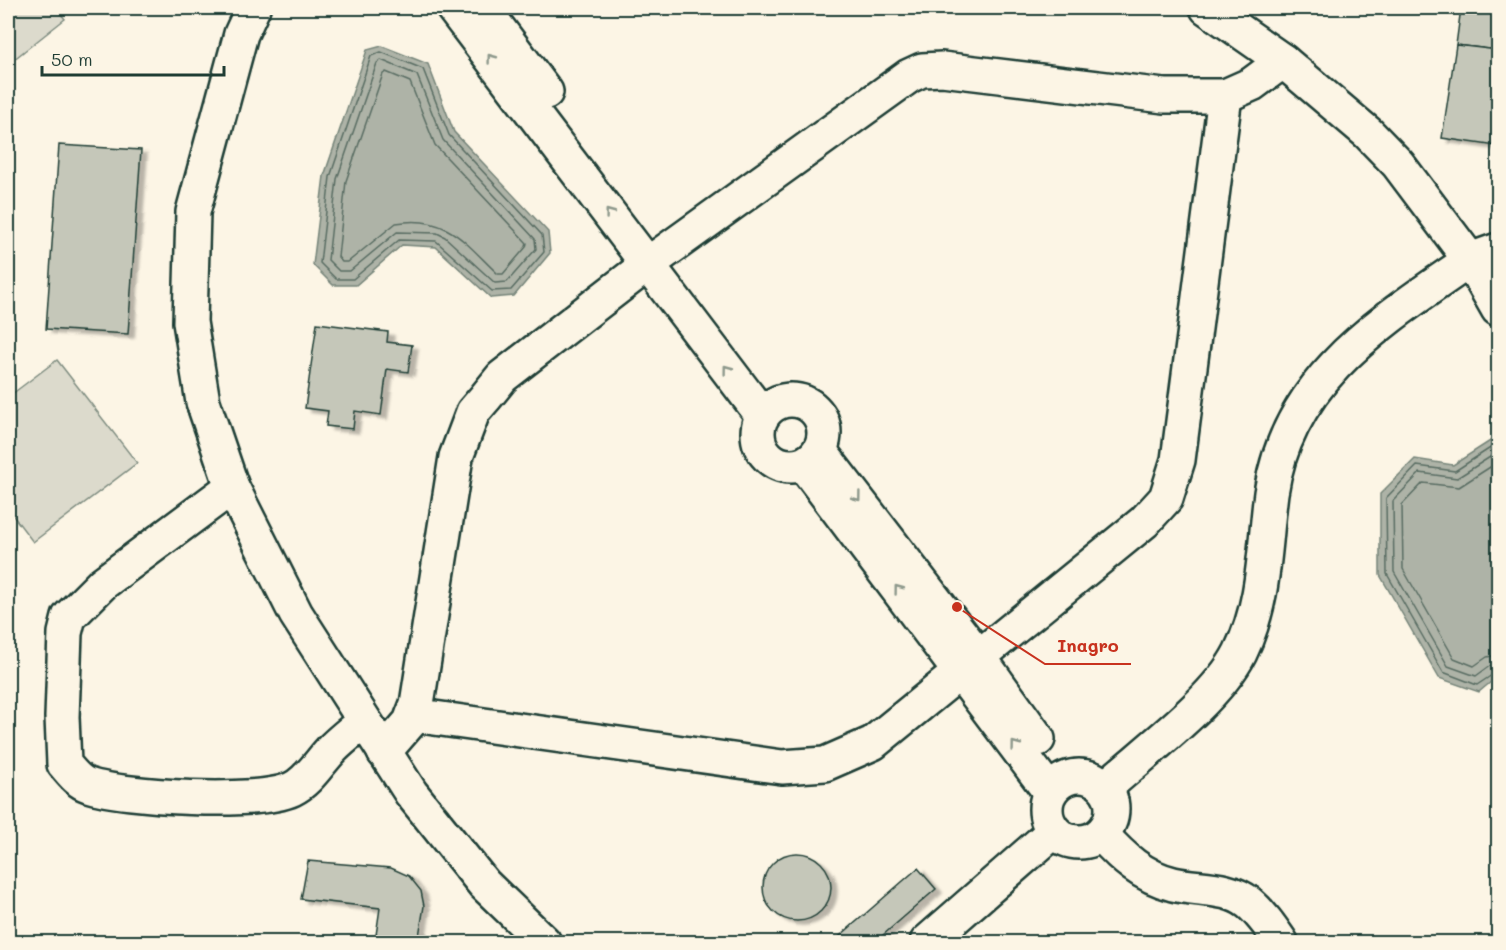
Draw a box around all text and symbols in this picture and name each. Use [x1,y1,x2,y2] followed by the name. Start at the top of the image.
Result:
[42,39,224,77] scale bar
[51,47,93,71] text: 50 m
[488,53,499,64] one-way arrow
[606,209,617,220] one-way arrow
[723,364,734,375] one-way arrow
[849,490,860,501] one-way arrow
[894,585,905,596] one-way arrow
[1045,628,1131,664] callout: Inagro
[1057,633,1119,657] text: Inagro
[1012,741,1023,752] one-way arrow

